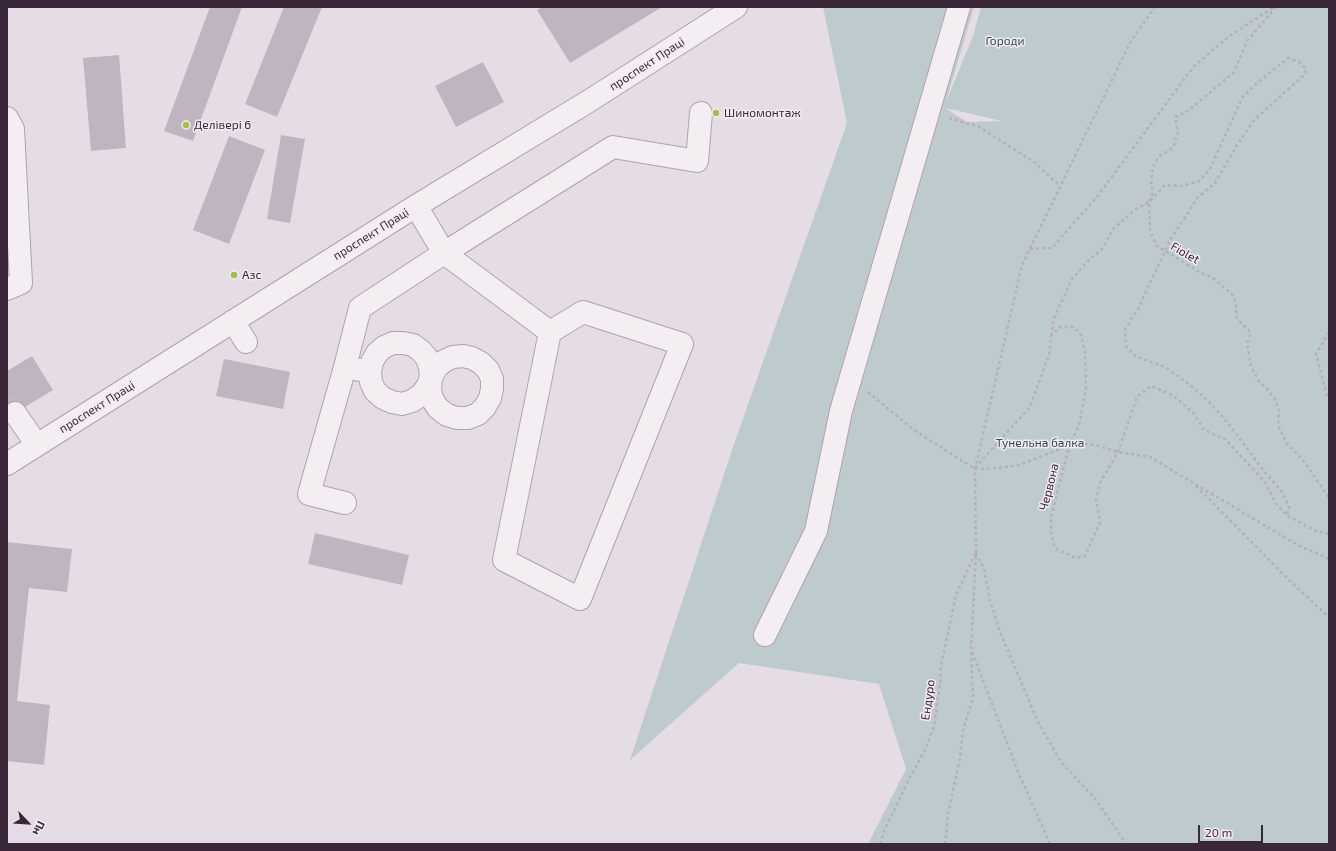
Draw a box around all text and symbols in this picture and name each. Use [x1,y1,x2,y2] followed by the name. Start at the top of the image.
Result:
[607,34,687,94] street label: проспект Праці
[986,34,1024,48] park label: Городи
[724,106,801,120] place label: Шиномонтаж
[711,108,721,118] marker: Шиномонтаж
[194,118,251,132] place label: Делівері 6
[181,120,191,130] marker: Делівері 6
[330,205,412,263] street label: проспект Праці
[1168,239,1202,267] street label: Fiolet
[242,268,261,282] place label: Азс
[229,270,239,280] marker: Азс
[56,378,138,436] street label: проспект Праці
[996,436,1084,450] park label: Тунельна балка
[1036,462,1062,512] street label: Червона
[918,679,938,721] street label: Ендуро
[8,803,48,843] north arrow
[1200,817,1265,843] scale bar
[30,819,48,838] text: Пн
[1205,825,1232,839] text: 20 m

